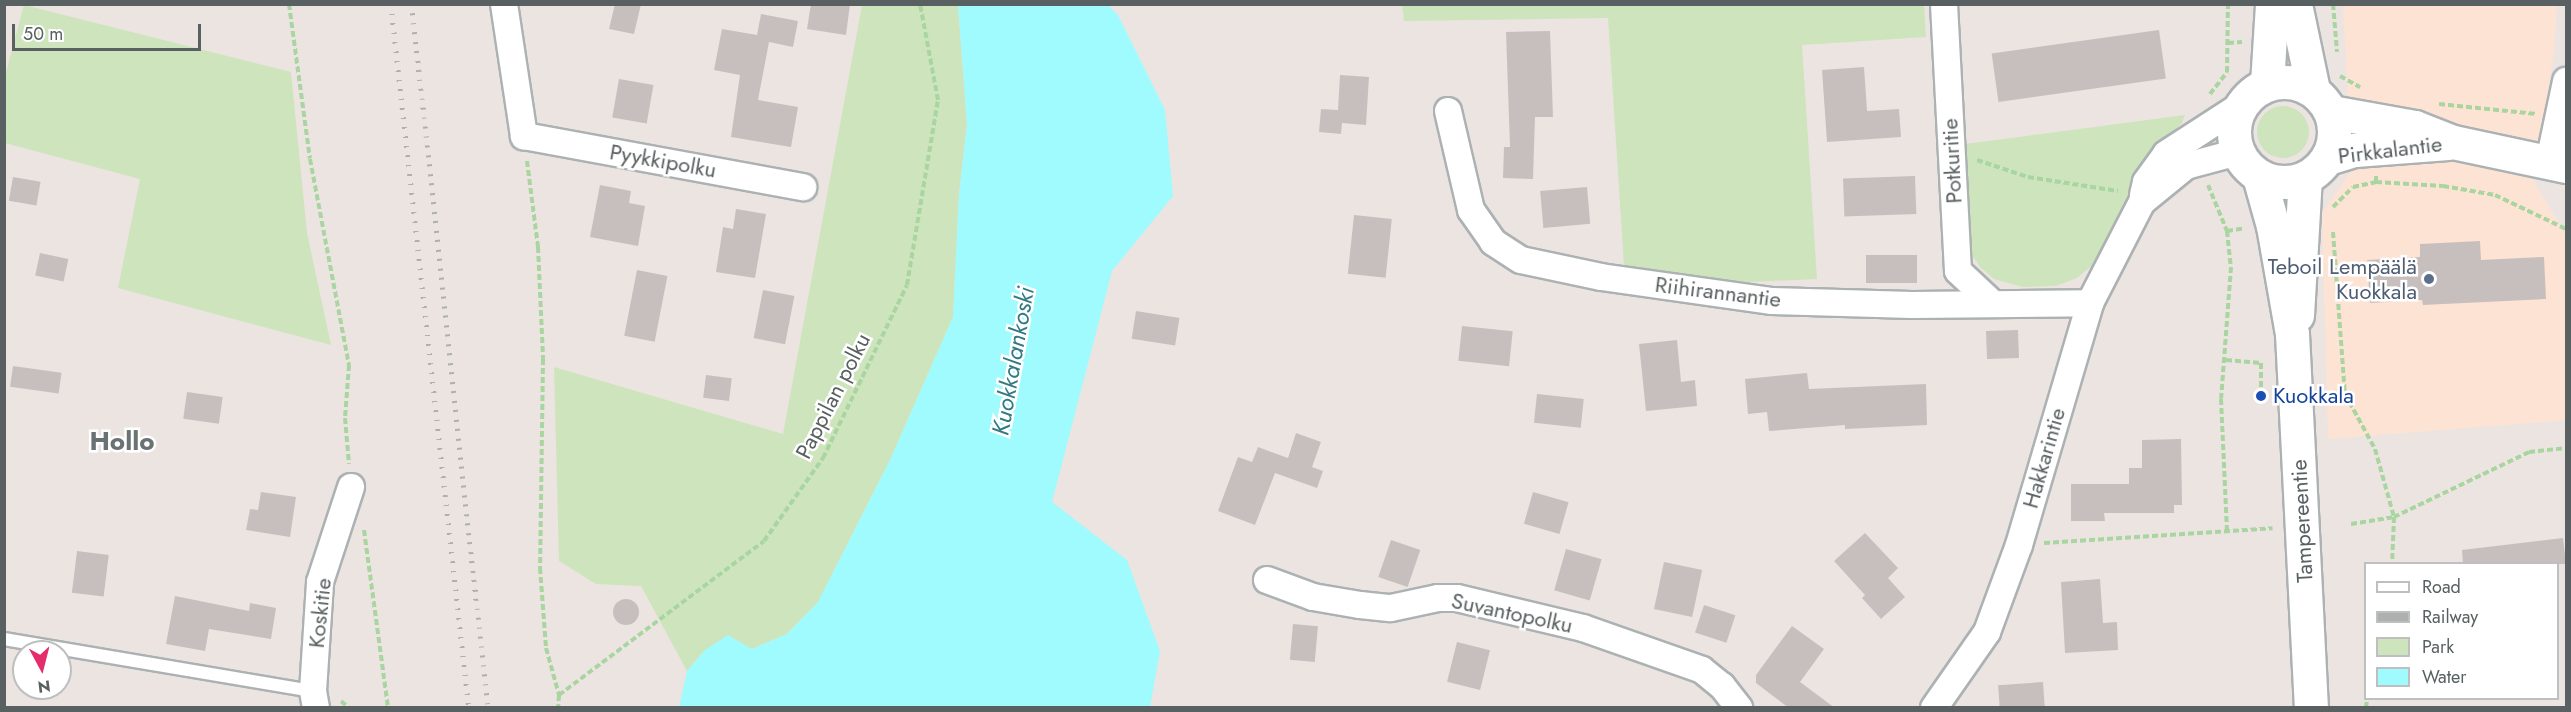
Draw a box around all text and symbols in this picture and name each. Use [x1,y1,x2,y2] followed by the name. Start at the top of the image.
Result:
[15,12,204,50] scale bar
[23,21,63,47] text: 50 m
[1937,118,1967,204] street label: Potkuritie
[2336,131,2444,169] street label: Pirkkalantie
[608,139,718,183] street label: Pyykkipolku
[2268,253,2417,304] place label: Teboil Lempäälä Kuokkala
[1654,271,1782,313] street label: Riihirannantie
[2422,272,2436,286] marker: Teboil Lempäälä Kuokkala
[986,285,1040,437] water label: Kuokkalankoski
[790,329,876,463] street label: Pappilan polku
[2273,383,2354,409] place label: Kuokkala
[2254,389,2268,403] marker: Kuokkala
[2017,405,2071,511] street label: Hakkarintie
[89,426,155,458] district label: Hollo
[2286,459,2318,583] street label: Tampereentie
[2364,562,2559,700] legend
[2422,574,2461,600] text: Road
[303,577,337,649] street label: Koskitie
[1449,587,1575,639] street label: Suvantopolku
[2422,604,2478,630] text: Railway
[2422,634,2454,660] text: Park
[12,640,72,700] north arrow
[2422,664,2466,690] text: Water
[36,674,52,699] text: N

